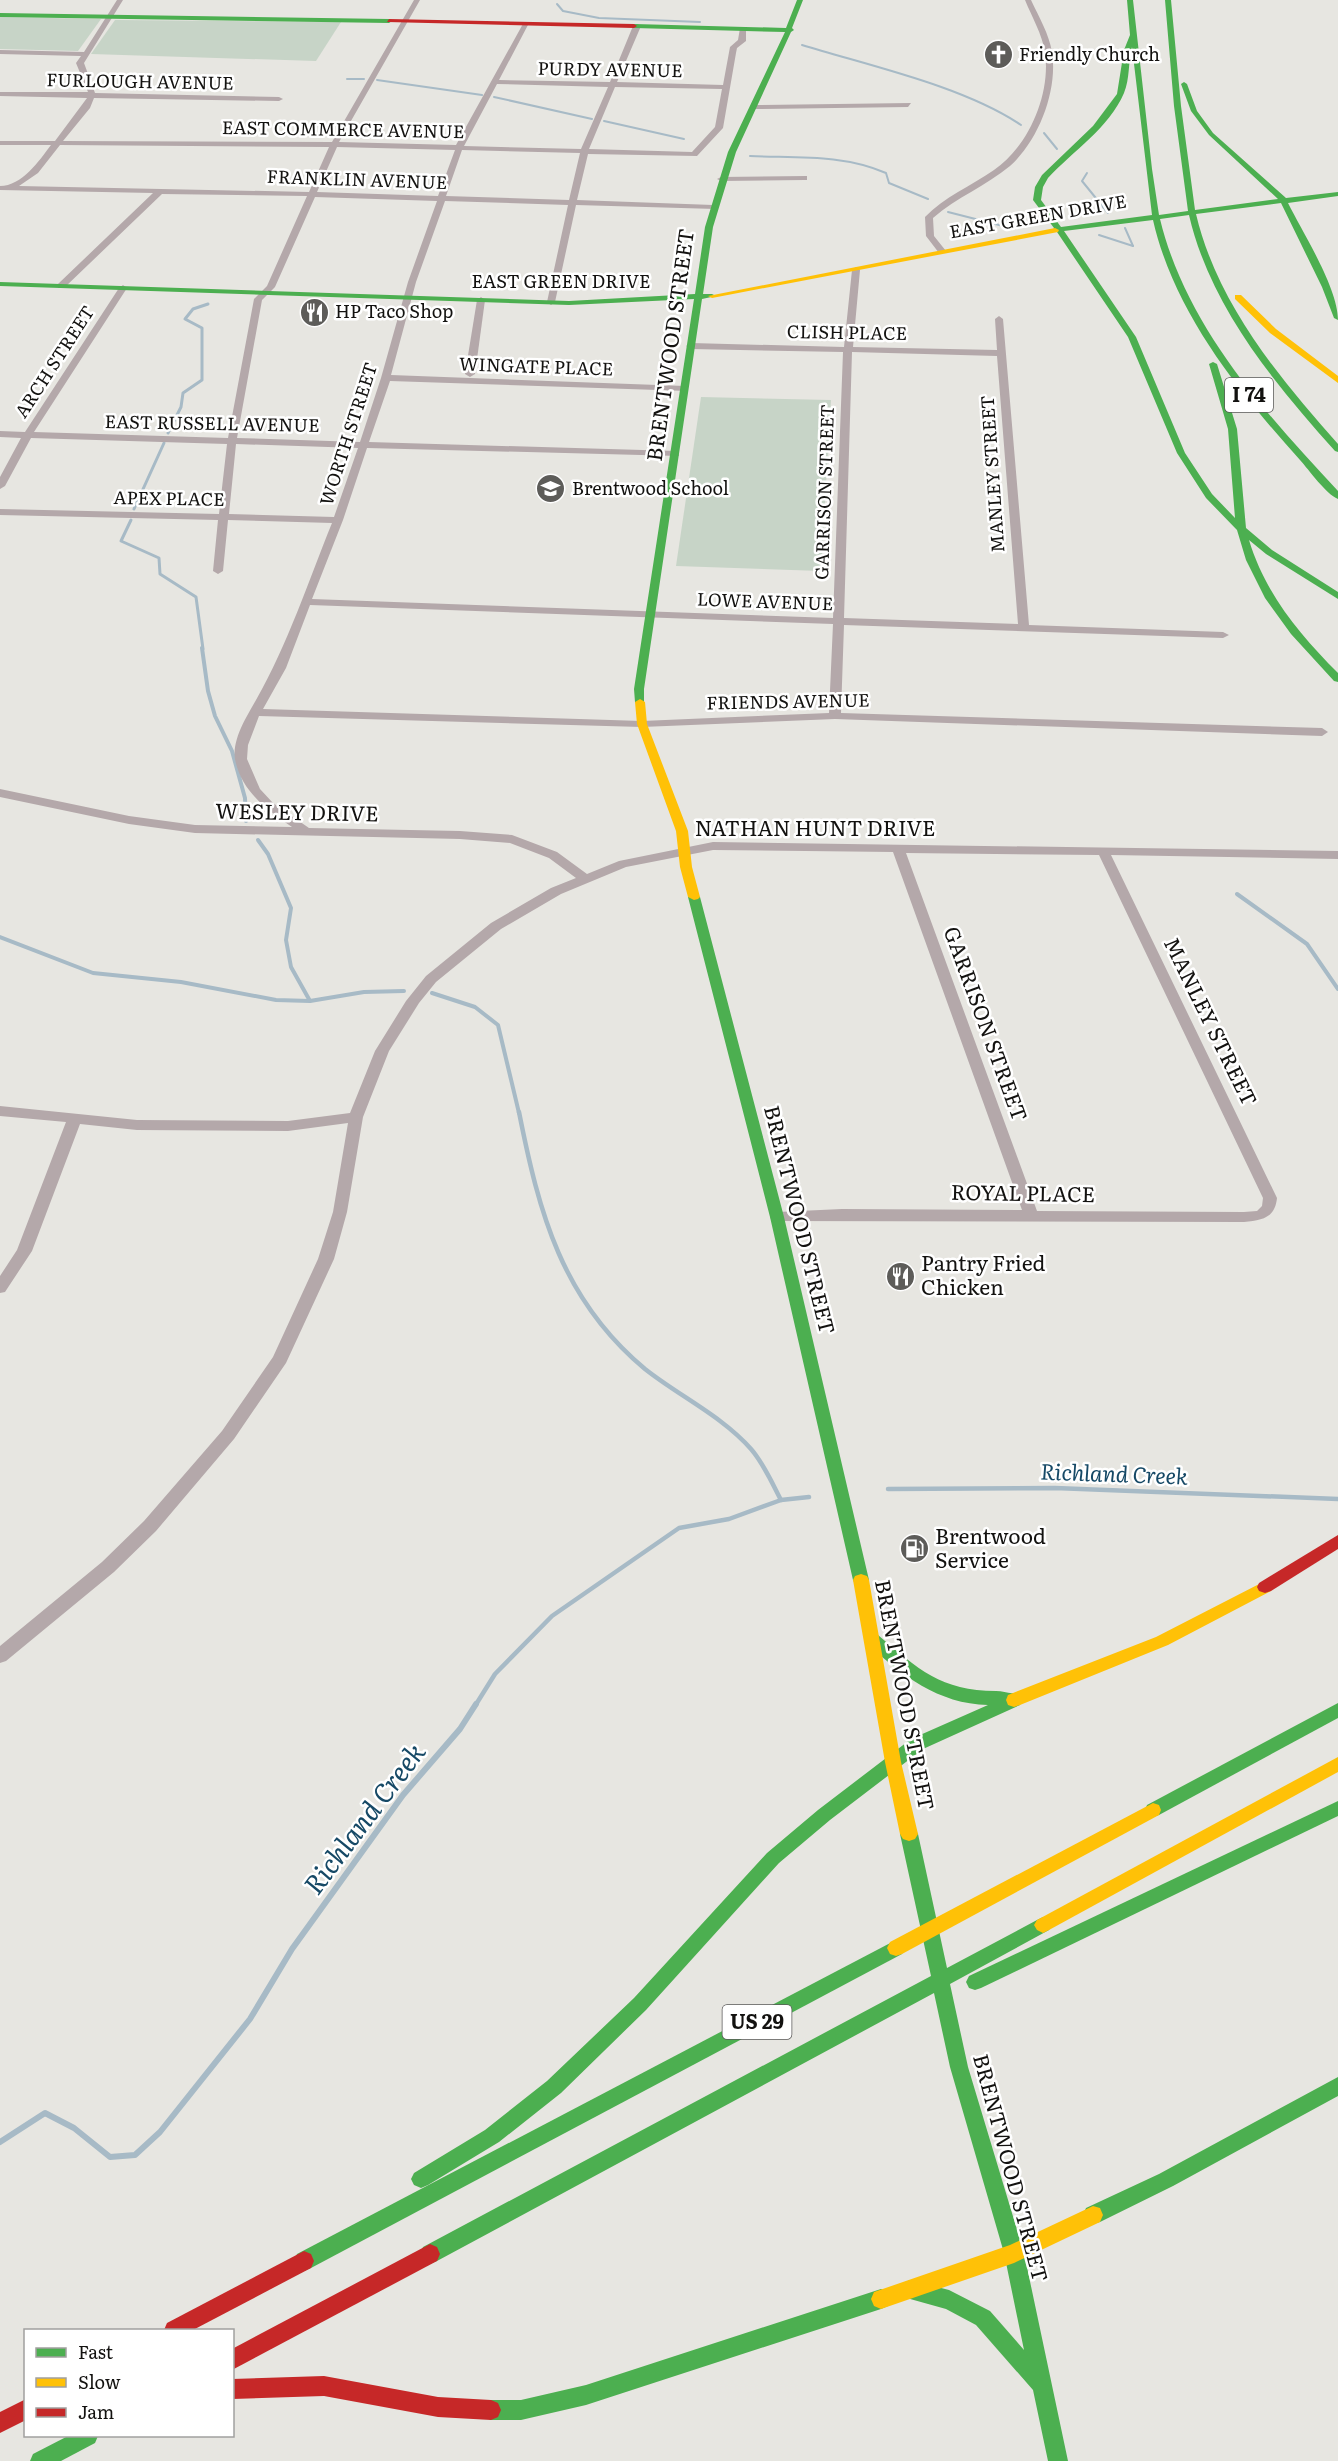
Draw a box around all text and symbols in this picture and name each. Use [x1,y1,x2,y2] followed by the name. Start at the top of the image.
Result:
[982,39,1014,71] church icon: Friendly Church
[1019,40,1160,67] place label: Friendly Church
[537,54,683,83] street label: PURDY AVENUE
[46,65,234,96] street label: FURLOUGH AVENUE
[222,113,464,144] street label: EAST COMMERCE AVENUE
[266,162,448,195] street label: FRANKLIN AVENUE
[947,187,1128,244] street label: EAST GREEN DRIVE
[637,226,700,463] street label: BRENTWOOD STREET
[471,267,651,294] street label: EAST GREEN DRIVE
[298,296,330,328] restaurant icon: HP Taco Shop
[335,297,453,324] place label: HP Taco Shop
[7,300,100,423] street label: ARCH STREET
[787,317,907,346] street label: CLISH PLACE
[458,349,614,382] street label: WINGATE PLACE
[312,359,383,509] street label: WORTH STREET
[1225,378,1273,412] road number: I 74
[973,394,1010,554] street label: MANLEY STREET
[807,404,840,580] street label: GARRISON STREET
[104,407,320,438] street label: EAST RUSSELL AVENUE
[535,473,567,505] school or university icon: Brentwood School
[572,474,729,501] place label: Brentwood School
[113,483,225,512] street label: APEX PLACE
[696,585,834,616] street label: LOWE AVENUE
[706,686,870,715] street label: FRIENDS AVENUE
[215,794,379,827] street label: WESLEY DRIVE
[695,811,935,842] street label: NATHAN HUNT DRIVE
[938,922,1037,1125] street label: GARRISON STREET
[1158,931,1267,1110] street label: MANLEY STREET
[758,1102,845,1337] street label: BRENTWOOD STREET
[951,1175,1095,1208] street label: ROYAL PLACE
[921,1246,1046,1301] place label: Pantry Fried Chicken
[884,1260,916,1292] restaurant icon: Pantry Fried Chicken
[1040,1453,1188,1492] water label: Richland Creek
[935,1519,1046,1574] place label: Brentwood Service
[898,1533,930,1565] fuel station icon: Brentwood Service
[869,1576,944,1813] street label: BRENTWOOD STREET
[292,1733,433,1902] water label: Richland Creek
[722,2005,792,2039] road number: US 29
[967,2050,1058,2285] street label: BRENTWOOD STREET
[24,2329,234,2437] legend
[78,2338,114,2365] text: Fast
[78,2368,121,2395] text: Slow
[78,2398,114,2425] text: Jam

